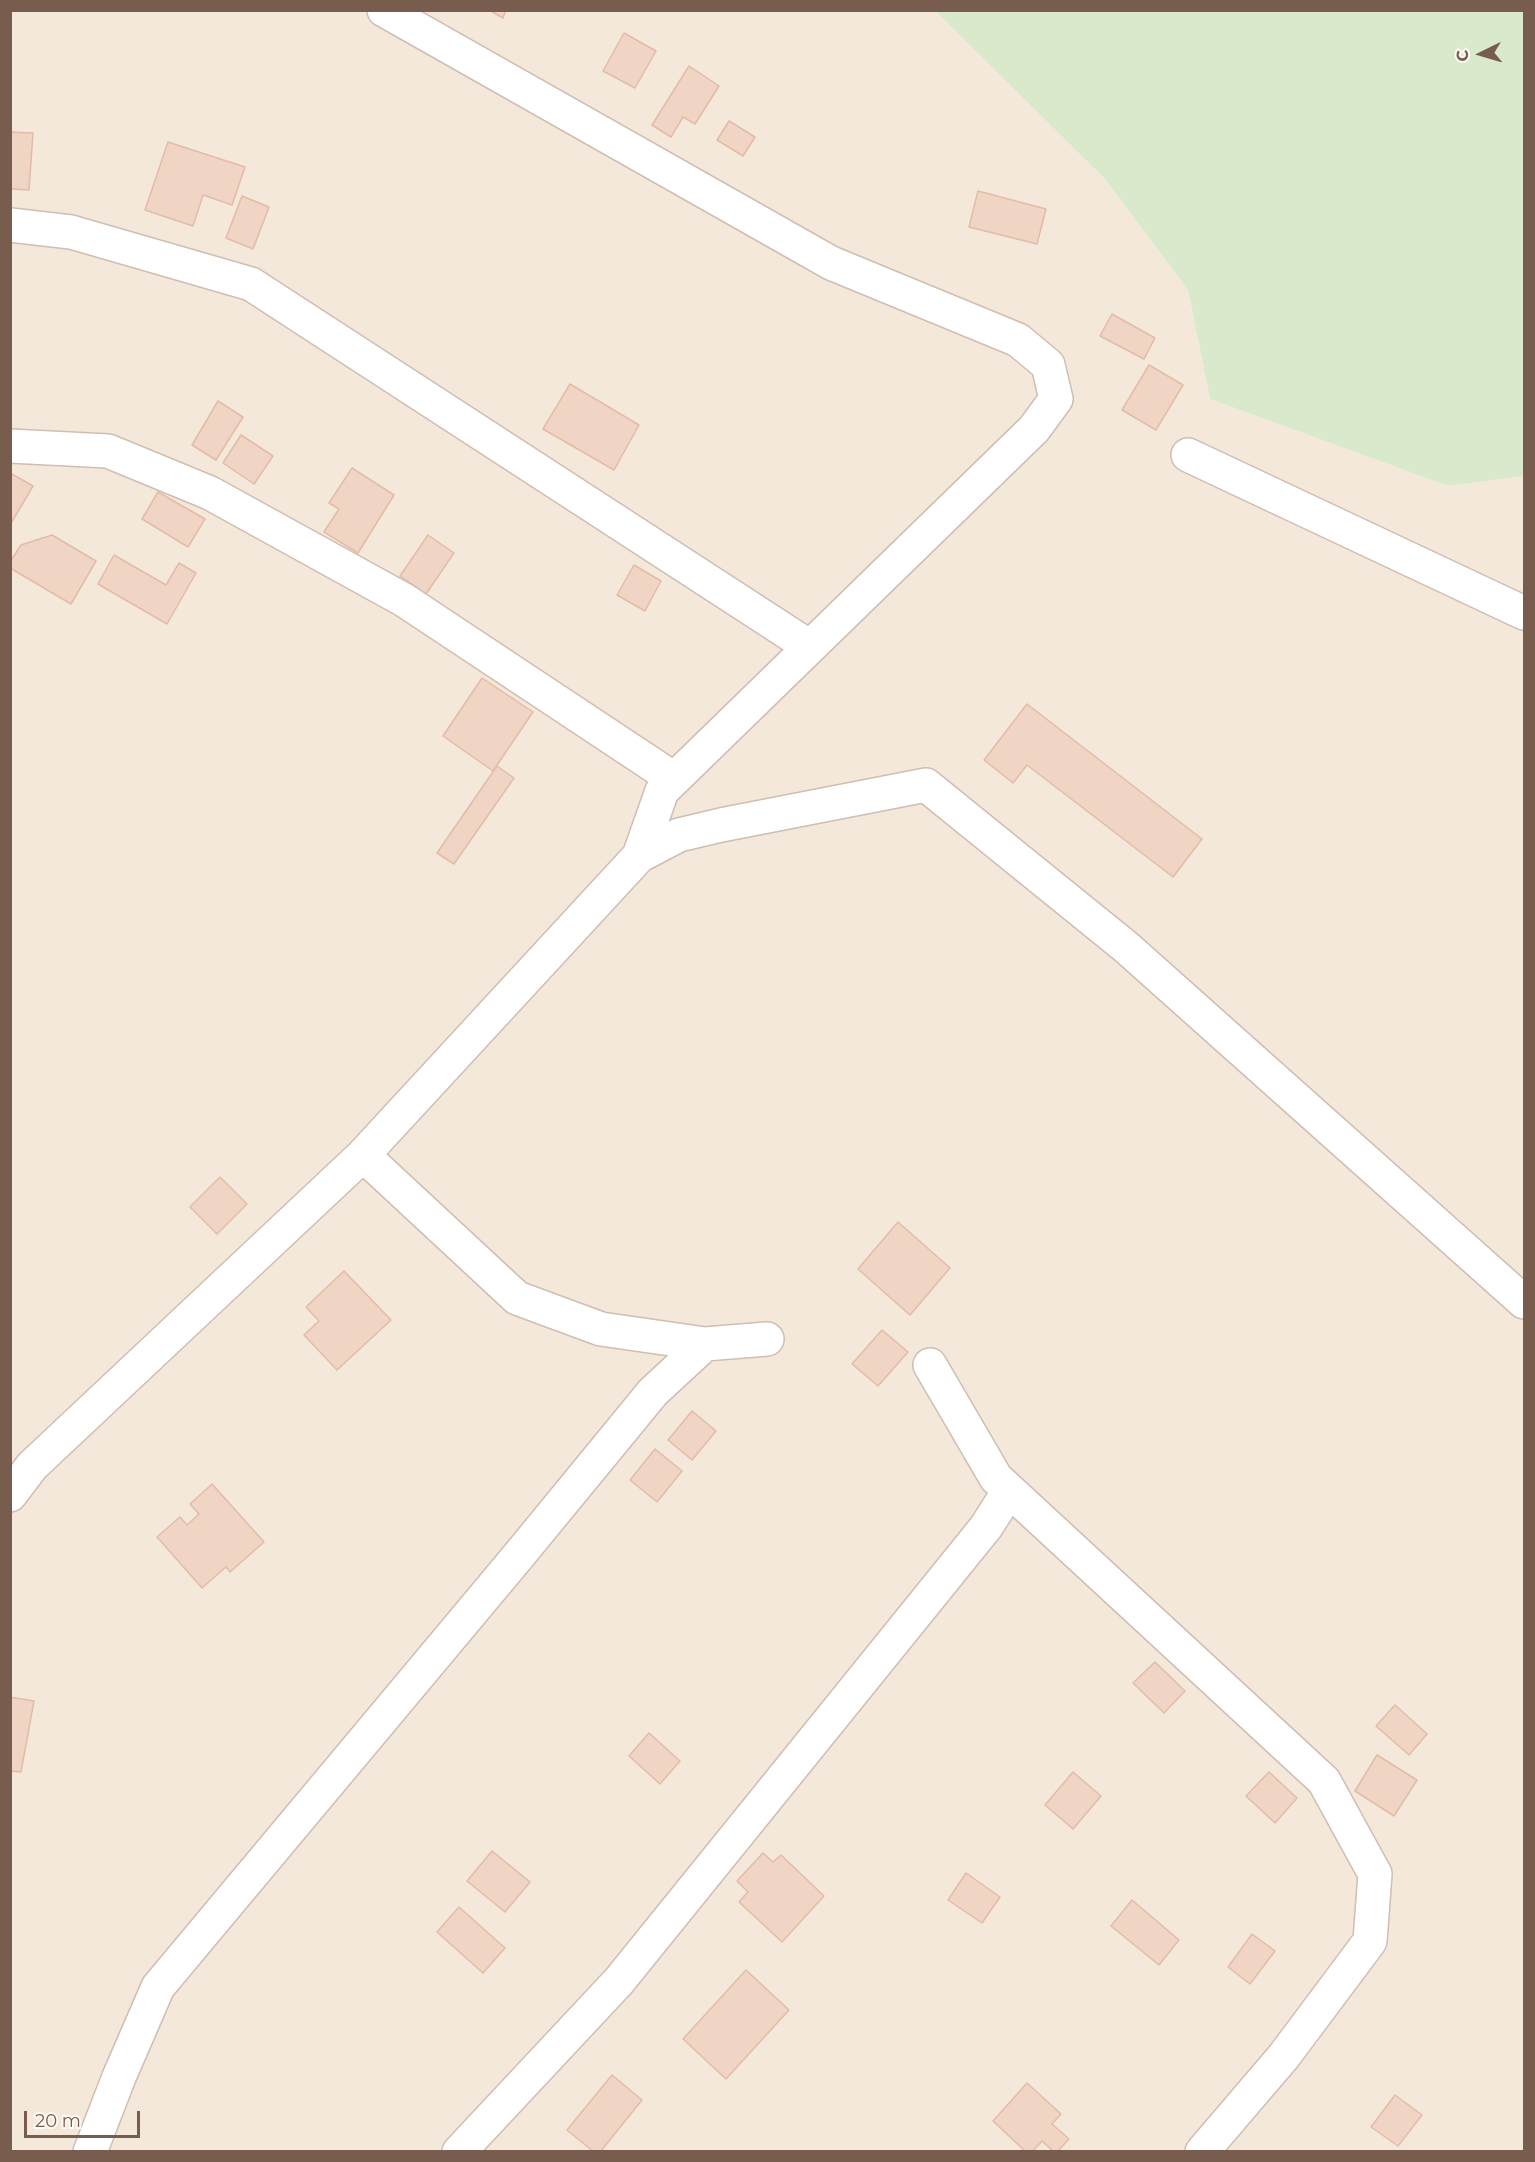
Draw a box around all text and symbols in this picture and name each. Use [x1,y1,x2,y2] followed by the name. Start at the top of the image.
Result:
[1451,24,1511,84] north arrow
[1453,49,1473,62] text: С
[27,2099,142,2137] scale bar
[35,2110,81,2132] text: 20 m

